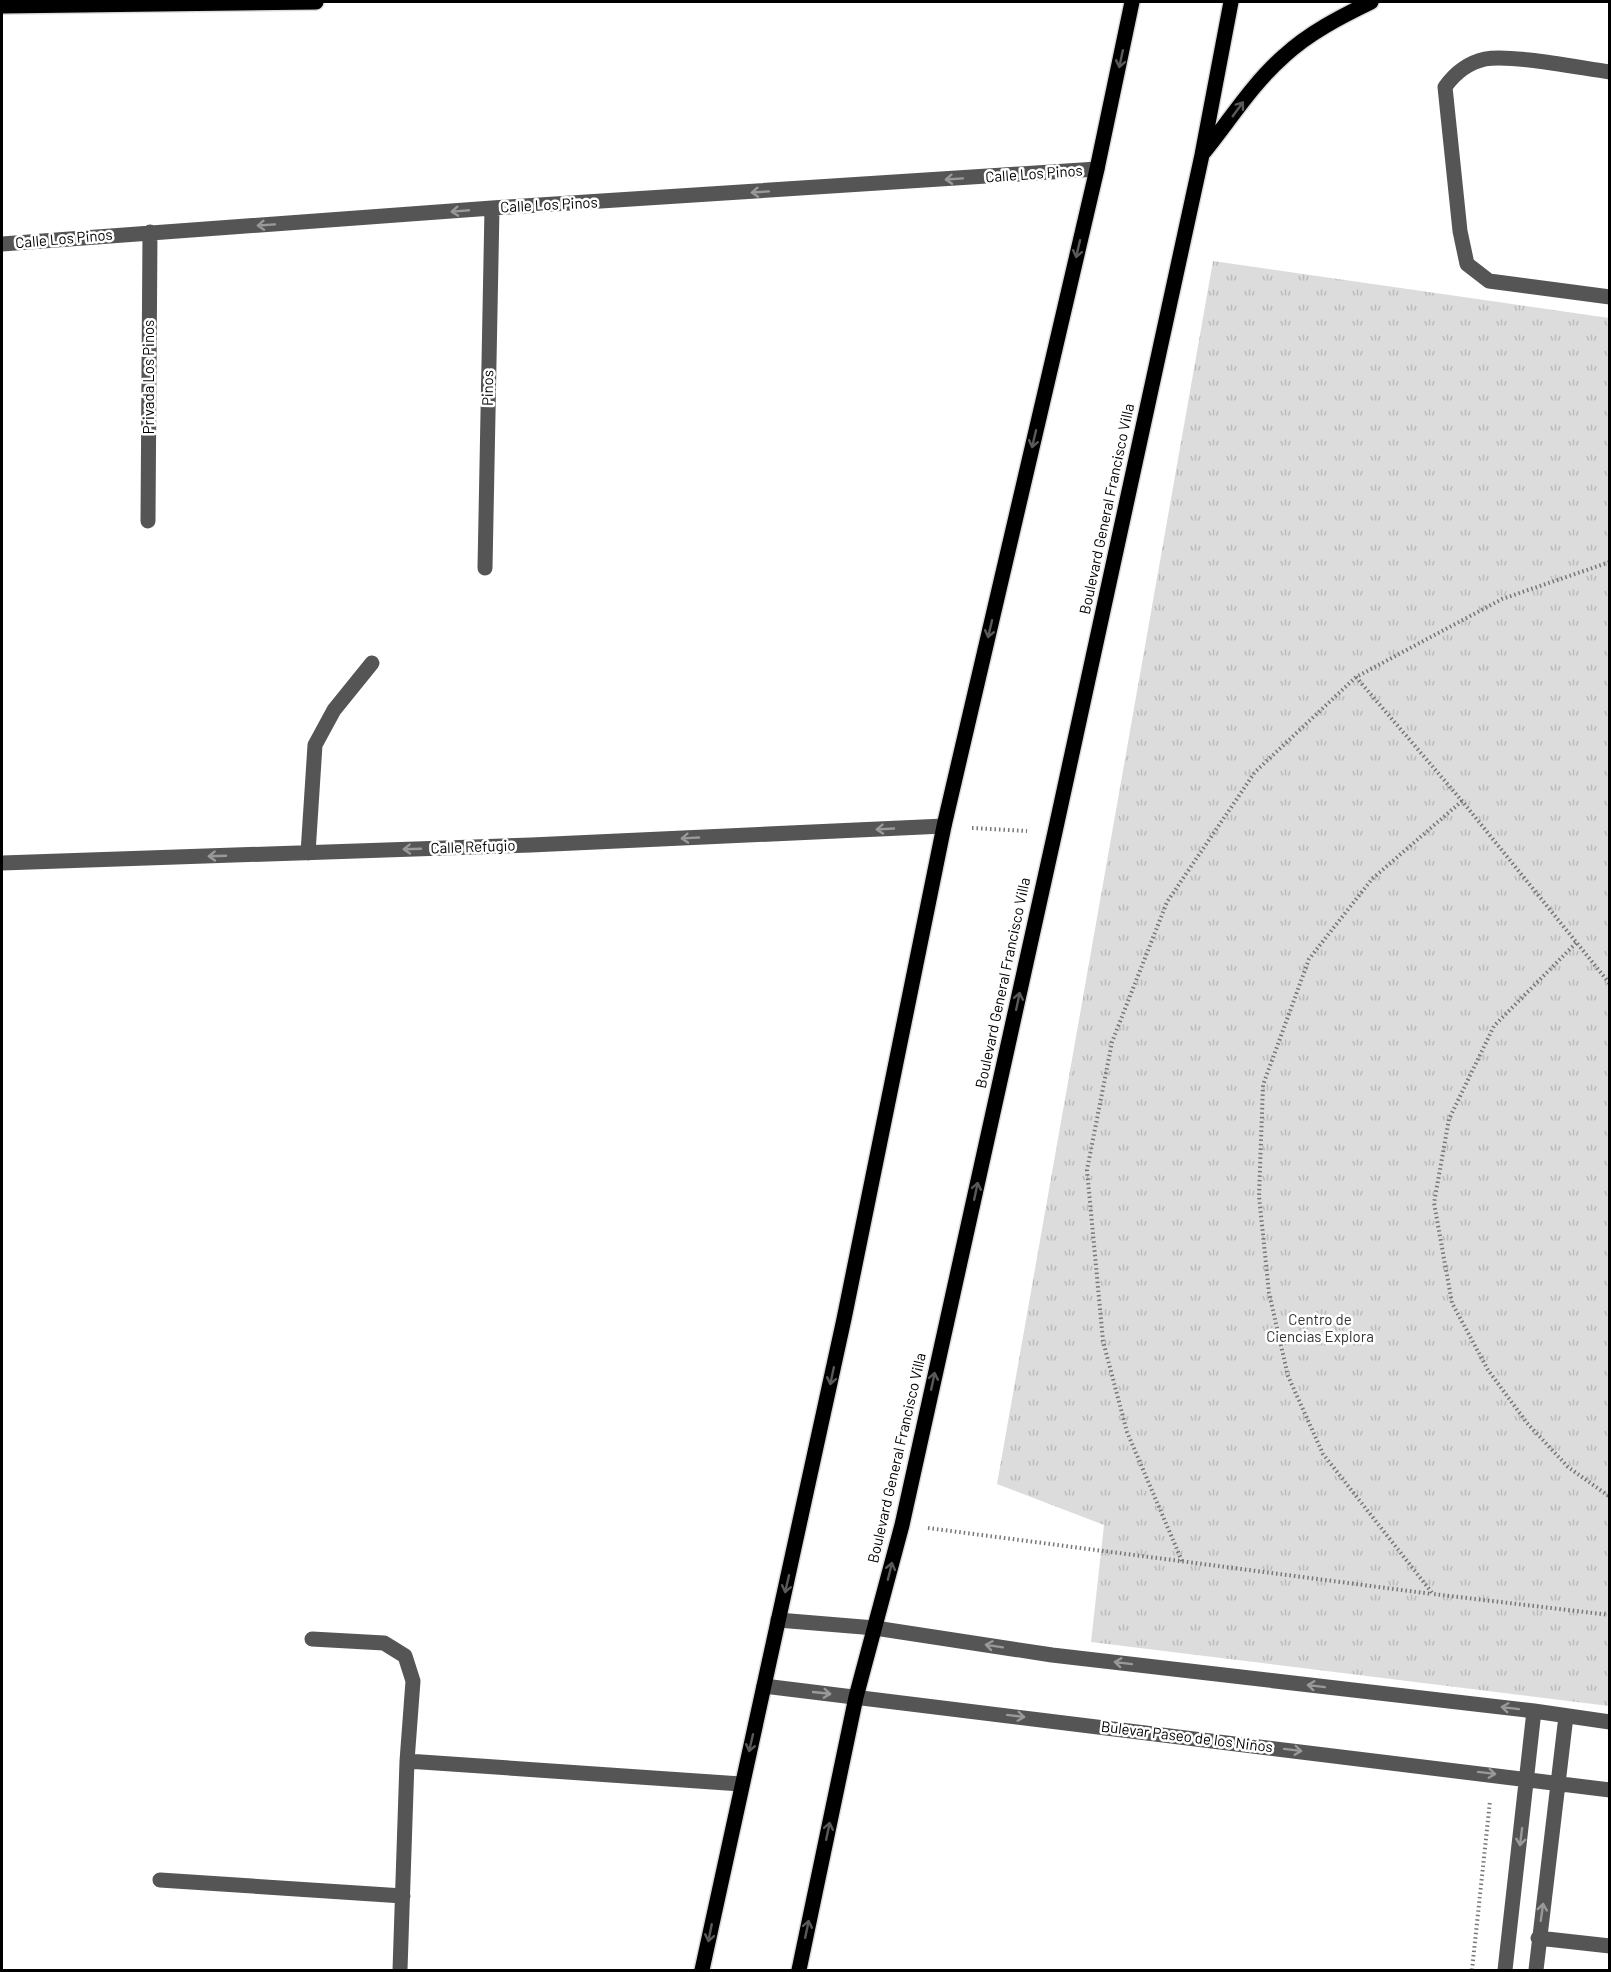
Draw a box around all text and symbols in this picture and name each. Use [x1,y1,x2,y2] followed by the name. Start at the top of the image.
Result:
[1114,49,1126,68] one-way arrow
[1232,102,1245,118] one-way arrow
[985,161,1083,185] street label: Calle Los Pinos
[945,174,965,185] one-way arrow
[750,187,770,198] one-way arrow
[500,192,598,216] street label: Calle Los Pinos
[451,206,471,217] one-way arrow
[256,219,276,230] one-way arrow
[15,225,113,251] street label: Calle Los Pinos
[1072,239,1083,258] one-way arrow
[139,320,157,434] street label: Privada Los Pinos
[478,370,496,406] street label: Pinos
[1075,402,1137,616] street label: Boulevard General Francisco Villa
[1027,429,1039,448] one-way arrow
[983,619,995,638] one-way arrow
[876,823,896,835] one-way arrow
[681,832,701,843] one-way arrow
[430,836,516,856] street label: Calle Refugio
[402,844,422,855] one-way arrow
[207,850,227,861] one-way arrow
[971,876,1033,1090] street label: Boulevard General Francisco Villa
[1013,991,1024,1011] one-way arrow
[970,1182,982,1201] one-way arrow
[1266,1310,1374,1345] park label: Centro de Ciencias Explora
[863,1351,929,1565] street label: Boulevard General Francisco Villa
[826,1366,837,1385] one-way arrow
[928,1372,940,1391] one-way arrow
[884,1562,896,1581] one-way arrow
[780,1574,792,1593] one-way arrow
[985,1641,1005,1652] one-way arrow
[1113,1658,1133,1669] one-way arrow
[1307,1680,1327,1691] one-way arrow
[812,1688,832,1699] one-way arrow
[1501,1702,1520,1713] one-way arrow
[1006,1711,1025,1722] one-way arrow
[1100,1717,1274,1755] street label: Bulevar Paseo de los Niños
[745,1732,756,1752] one-way arrow
[1283,1744,1302,1755] one-way arrow
[1476,1768,1496,1779] one-way arrow
[823,1822,834,1841] one-way arrow
[1515,1826,1526,1846] one-way arrow
[1536,1903,1547,1923] one-way arrow
[802,1920,813,1940] one-way arrow
[704,1923,715,1942] one-way arrow

